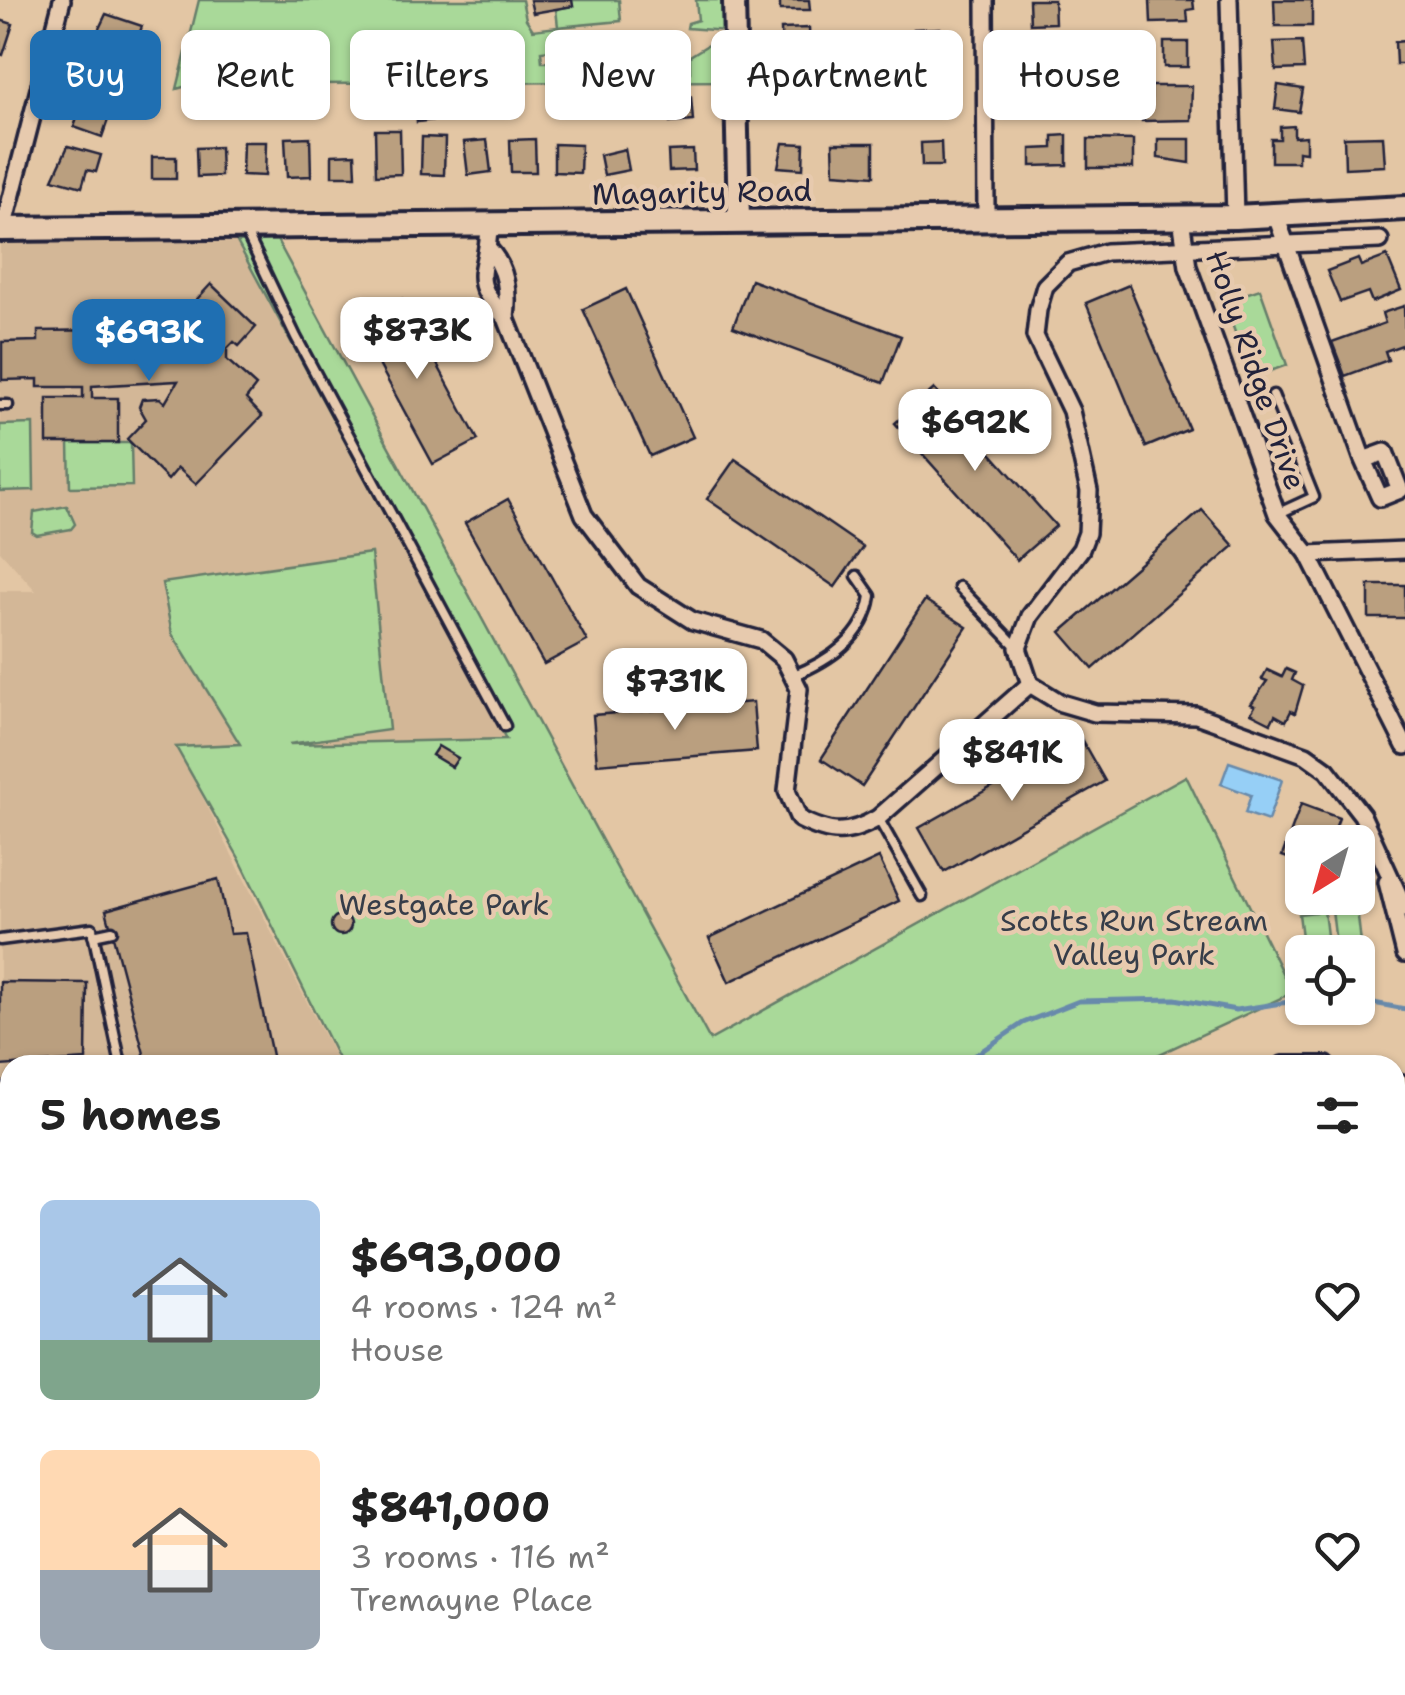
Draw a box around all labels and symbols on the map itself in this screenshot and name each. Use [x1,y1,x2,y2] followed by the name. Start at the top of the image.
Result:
[591,170,813,214] street label: Magarity Road
[1196,245,1316,495] street label: Holly Ridge Drive
[347,297,487,382] pin: $873K
[79,299,219,384] pin: $693K
[905,389,1045,474] pin: $692K
[605,648,745,733] pin: $731K
[942,719,1082,804] pin: $841K
[1285,825,1375,915] north arrow
[338,884,550,925] park label: Westgate Park
[1000,900,1268,975] park label: Scotts Run Stream Valley Park

